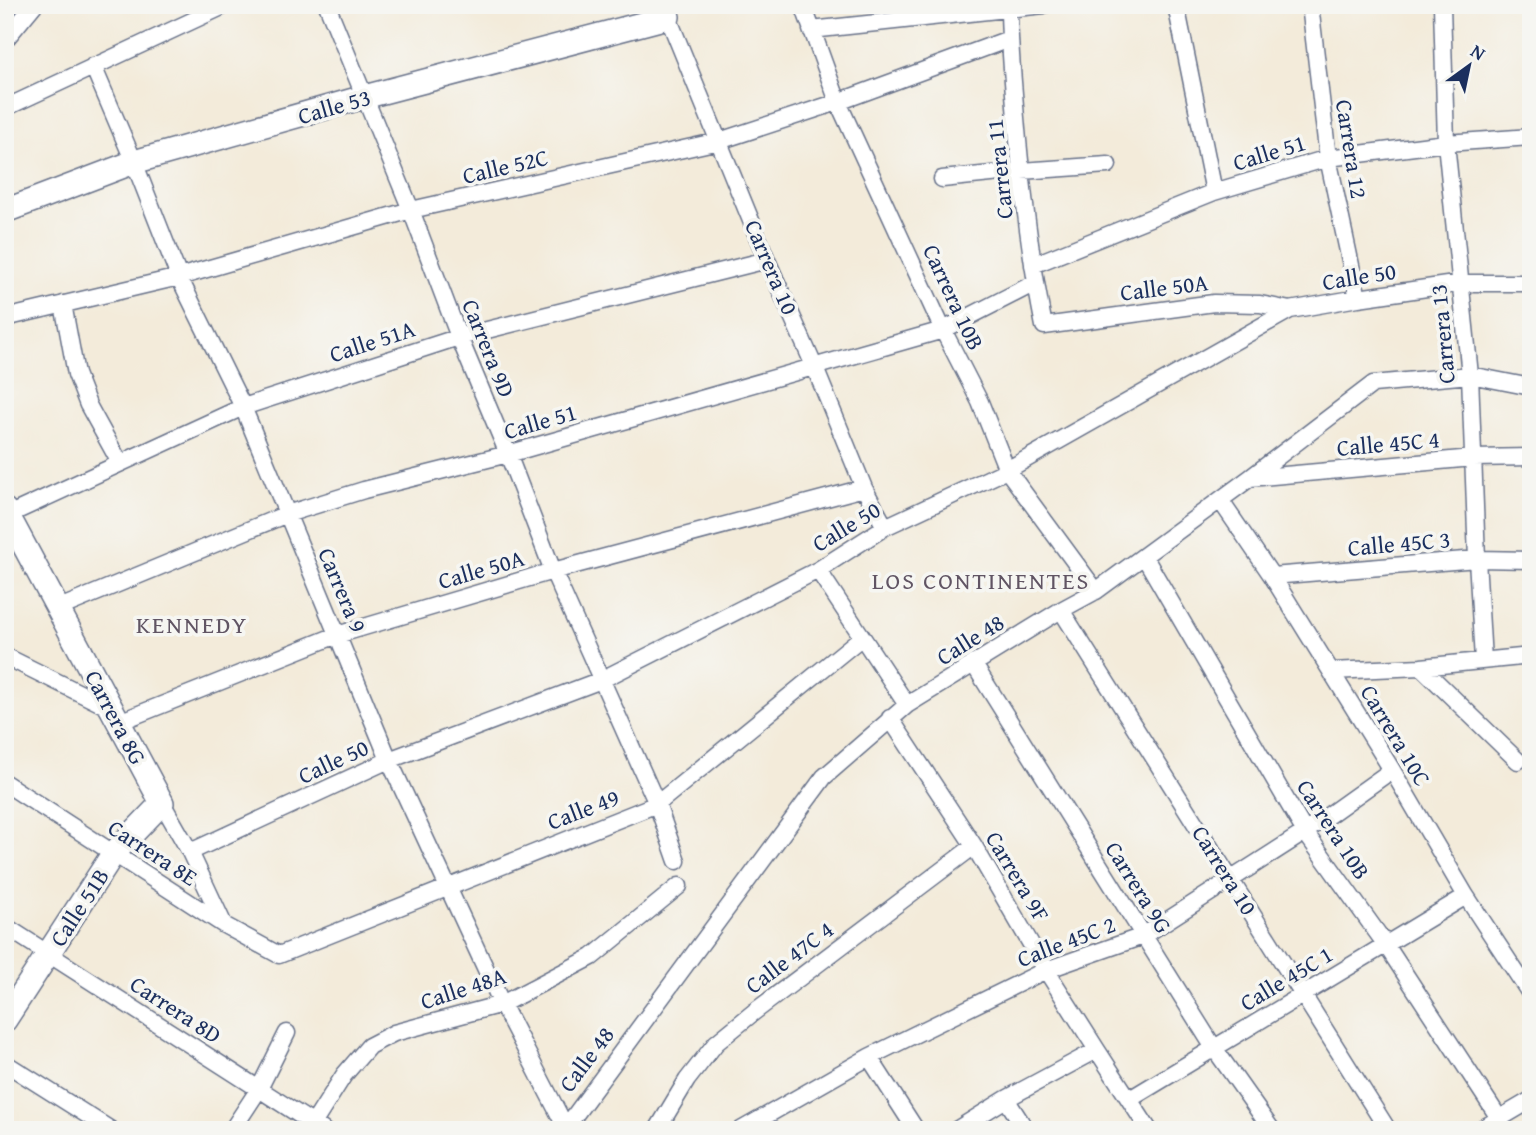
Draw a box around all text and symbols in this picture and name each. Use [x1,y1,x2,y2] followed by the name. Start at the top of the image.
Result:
[1434,32,1504,102] north arrow
[1465,37,1491,67] text: N
[294,80,374,132] street label: Calle 53
[1328,97,1376,201] street label: Carrera 12
[977,117,1021,221] street label: Carrera 11
[1229,125,1309,179] street label: Calle 51
[459,140,551,192] street label: Calle 52C
[737,214,807,320] street label: Carrera 10
[915,239,993,355] street label: Carrera 10B
[1320,254,1398,298] street label: Calle 50
[1118,265,1210,309] street label: Calle 50A
[1421,283,1463,385] street label: Carrera 13
[454,294,524,402] street label: Carrera 9D
[325,312,419,370] street label: Calle 51A
[500,395,580,447] street label: Calle 51
[1335,422,1441,464] street label: Calle 45C 4
[806,493,886,559] street label: Calle 50
[1346,522,1452,564] street label: Calle 45C 3
[434,541,528,597] street label: Calle 50A
[310,543,376,637] street label: Carrera 9
[872,563,1090,598] district label: LOS CONTINENTES
[930,605,1010,673] street label: Calle 48
[136,607,248,642] district label: KENNEDY
[77,664,155,770] street label: Carrera 8G
[1353,678,1439,792] street label: Carrera 10C
[292,730,374,792] street label: Calle 50
[1289,773,1379,885] street label: Carrera 10B
[542,780,624,838] street label: Calle 49
[102,811,204,893] street label: Carrera 8E
[1184,819,1266,921] street label: Carrera 10
[978,825,1058,927] street label: Carrera 9F
[1098,835,1180,940] street label: Carrera 9G
[41,861,117,953] street label: Calle 51B
[1012,907,1120,975] street label: Calle 45C 2
[738,913,840,1001] street label: Calle 47C 4
[1233,937,1339,1019] street label: Calle 45C 1
[416,959,510,1017] street label: Calle 48A
[124,967,228,1051] street label: Carrera 8D
[550,1019,622,1099] street label: Calle 48

